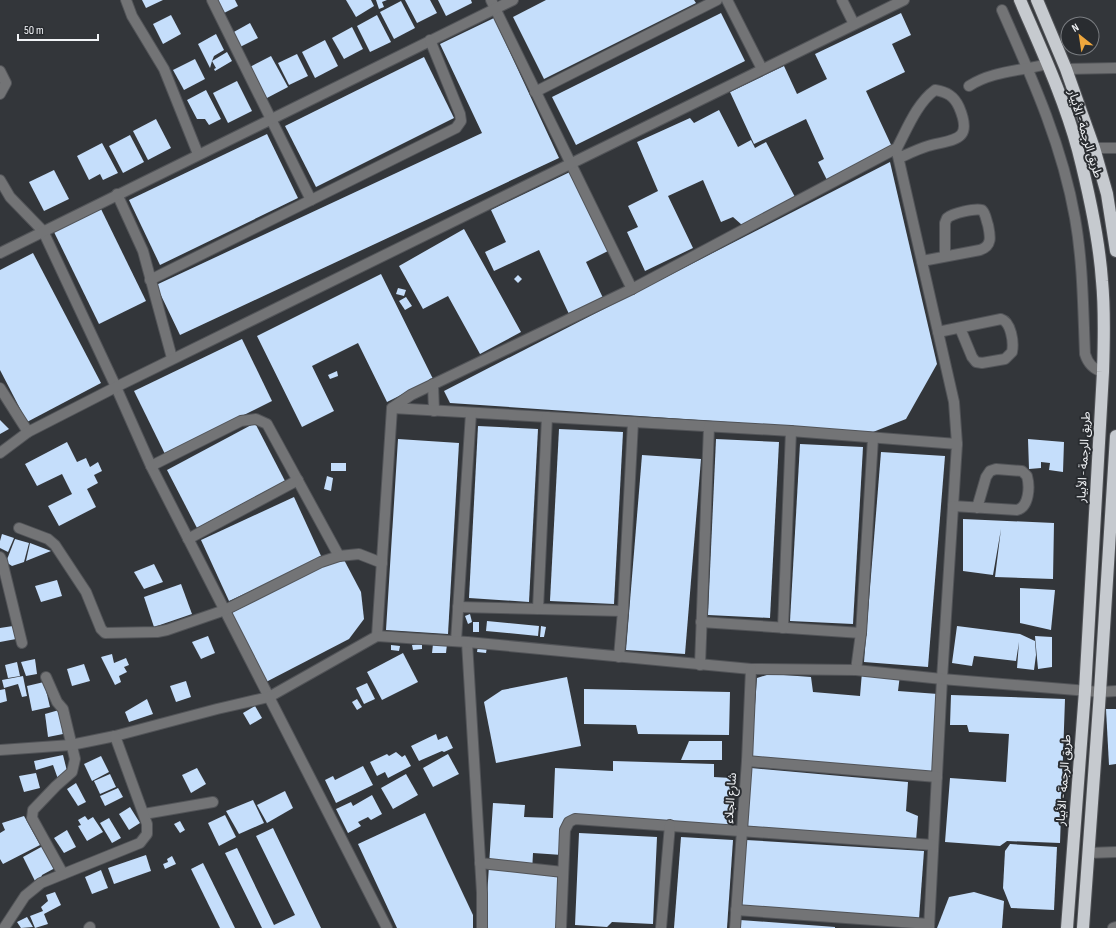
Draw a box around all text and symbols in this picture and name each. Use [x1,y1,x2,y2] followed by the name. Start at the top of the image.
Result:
[18,16,98,42] scale bar
[1060,16,1100,56] north arrow
[1069,21,1081,35] text: N
[24,23,44,38] text: 50 m
[1064,87,1106,180] street label: طريق الرجمة - الأبيار
[1074,411,1094,504] street label: طريق الرجمة - الأبيار
[1053,734,1075,827] street label: طريق الرجمة - الأبيار
[722,772,741,824] street label: شارع الجلاء

